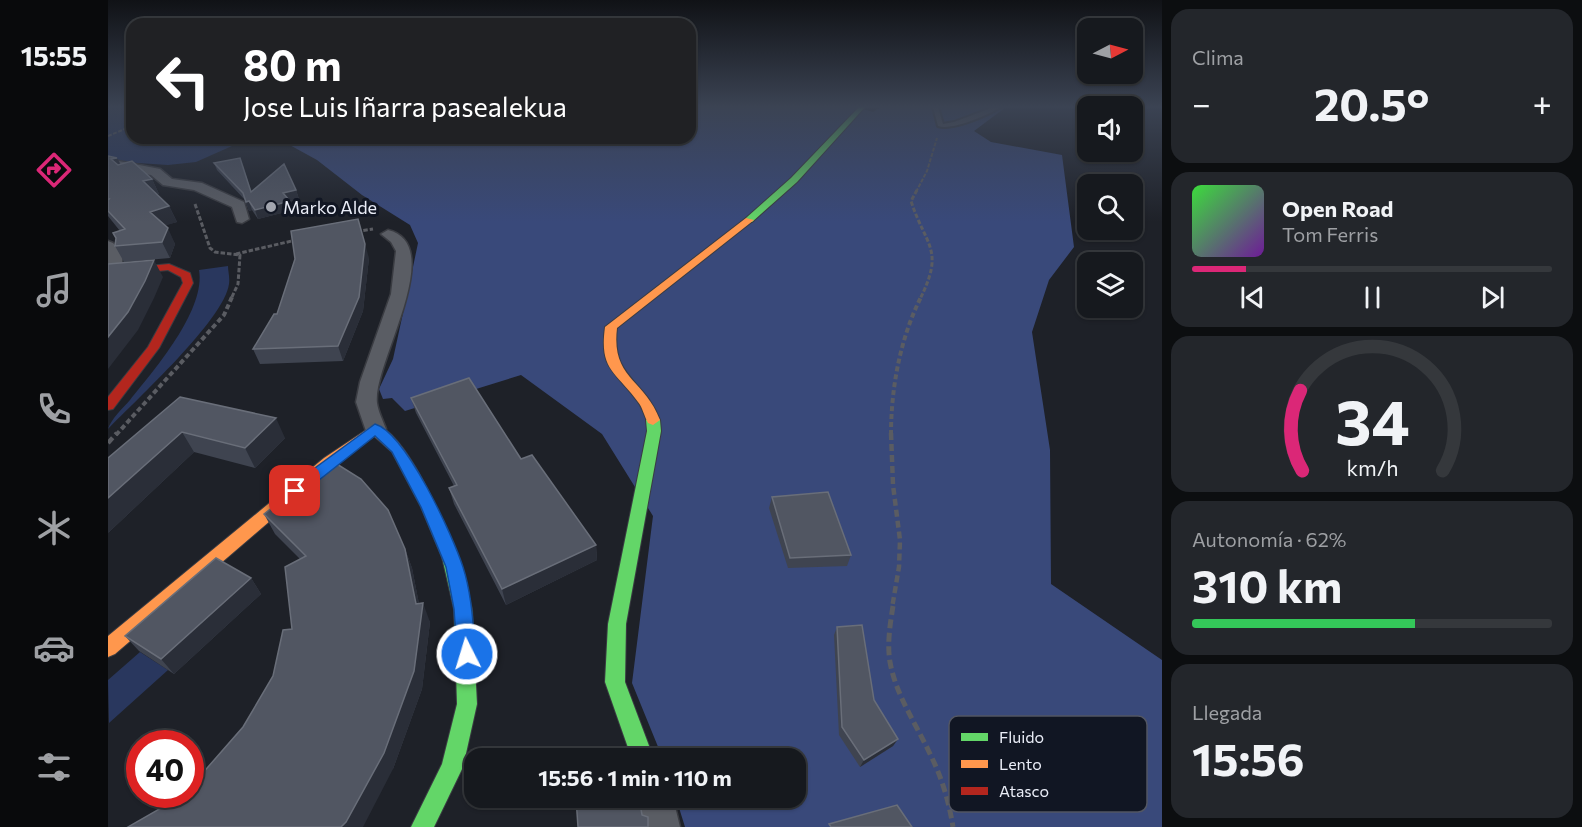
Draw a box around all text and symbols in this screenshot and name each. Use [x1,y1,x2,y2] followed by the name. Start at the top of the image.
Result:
[1077,18,1143,84] north arrow
[1077,18,1143,318] map controls
[243,38,342,90] text: 80 m
[21,39,87,72] text: 15:55
[144,42,222,120] icon: left
[1192,45,1244,69] text: Clima
[1314,75,1429,130] text: 20.5°
[1192,82,1211,123] text: −
[1533,82,1552,123] text: +
[243,90,567,123] text: Jose Luis Iñarra pasealekua
[1077,96,1143,162] button: sound
[33,149,75,191] icon: directions
[1077,174,1143,240] button: search
[1282,195,1393,222] text: Open Road
[283,196,377,218] place label: Marko Alde
[264,200,278,214] marker: Marko Alde
[1282,222,1378,246] text: Tom Ferris
[1077,252,1143,318] button: layers
[33,269,75,311] icon: music
[1236,281,1269,314] icon: previous
[1356,281,1389,314] icon: pause
[1476,281,1509,314] icon: next
[1335,382,1409,458] text: 34
[33,388,75,430] icon: phone
[1346,454,1398,480] text: km/h
[269,465,320,516] pin
[278,474,311,507] icon: arrive
[33,507,75,549] icon: climate
[1192,527,1346,551] text: Autonomía · 62%
[1192,557,1342,612] text: 310 km
[435,622,499,686] position arrow
[33,627,75,669] icon: car
[1192,700,1262,724] text: Llegada
[949,716,1147,812] legend
[999,727,1044,746] text: Fluido
[126,730,204,808] speed limit sign: 40
[1192,730,1305,785] text: 15:56
[33,746,75,788] icon: filters
[999,754,1042,773] text: Lento
[538,764,732,791] text: 15:56 · 1 min · 110 m
[999,781,1049,800] text: Atasco

